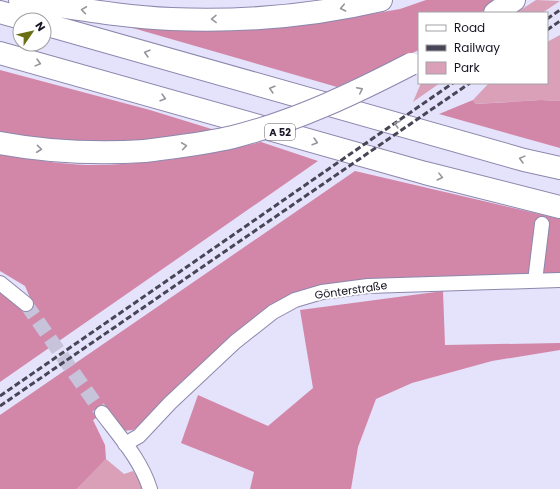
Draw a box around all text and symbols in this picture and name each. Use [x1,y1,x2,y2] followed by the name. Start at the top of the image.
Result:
[340,4,346,12] one-way arrow
[81,6,88,15] one-way arrow
[12,12,52,52] north arrow
[418,12,548,84] legend
[211,15,217,23] one-way arrow
[31,19,49,34] text: N
[454,19,485,36] text: Road
[454,39,500,56] text: Railway
[143,49,150,58] one-way arrow
[34,59,41,67] one-way arrow
[454,59,481,76] text: Park
[268,85,275,94] one-way arrow
[356,87,363,95] one-way arrow
[159,93,166,102] one-way arrow
[394,120,401,129] one-way arrow
[265,124,295,140] road number: A 52
[311,137,318,146] one-way arrow
[180,142,187,151] one-way arrow
[36,144,42,153] one-way arrow
[519,155,526,164] one-way arrow
[437,173,443,181] one-way arrow
[314,277,389,303] street label: Gönterstraße

